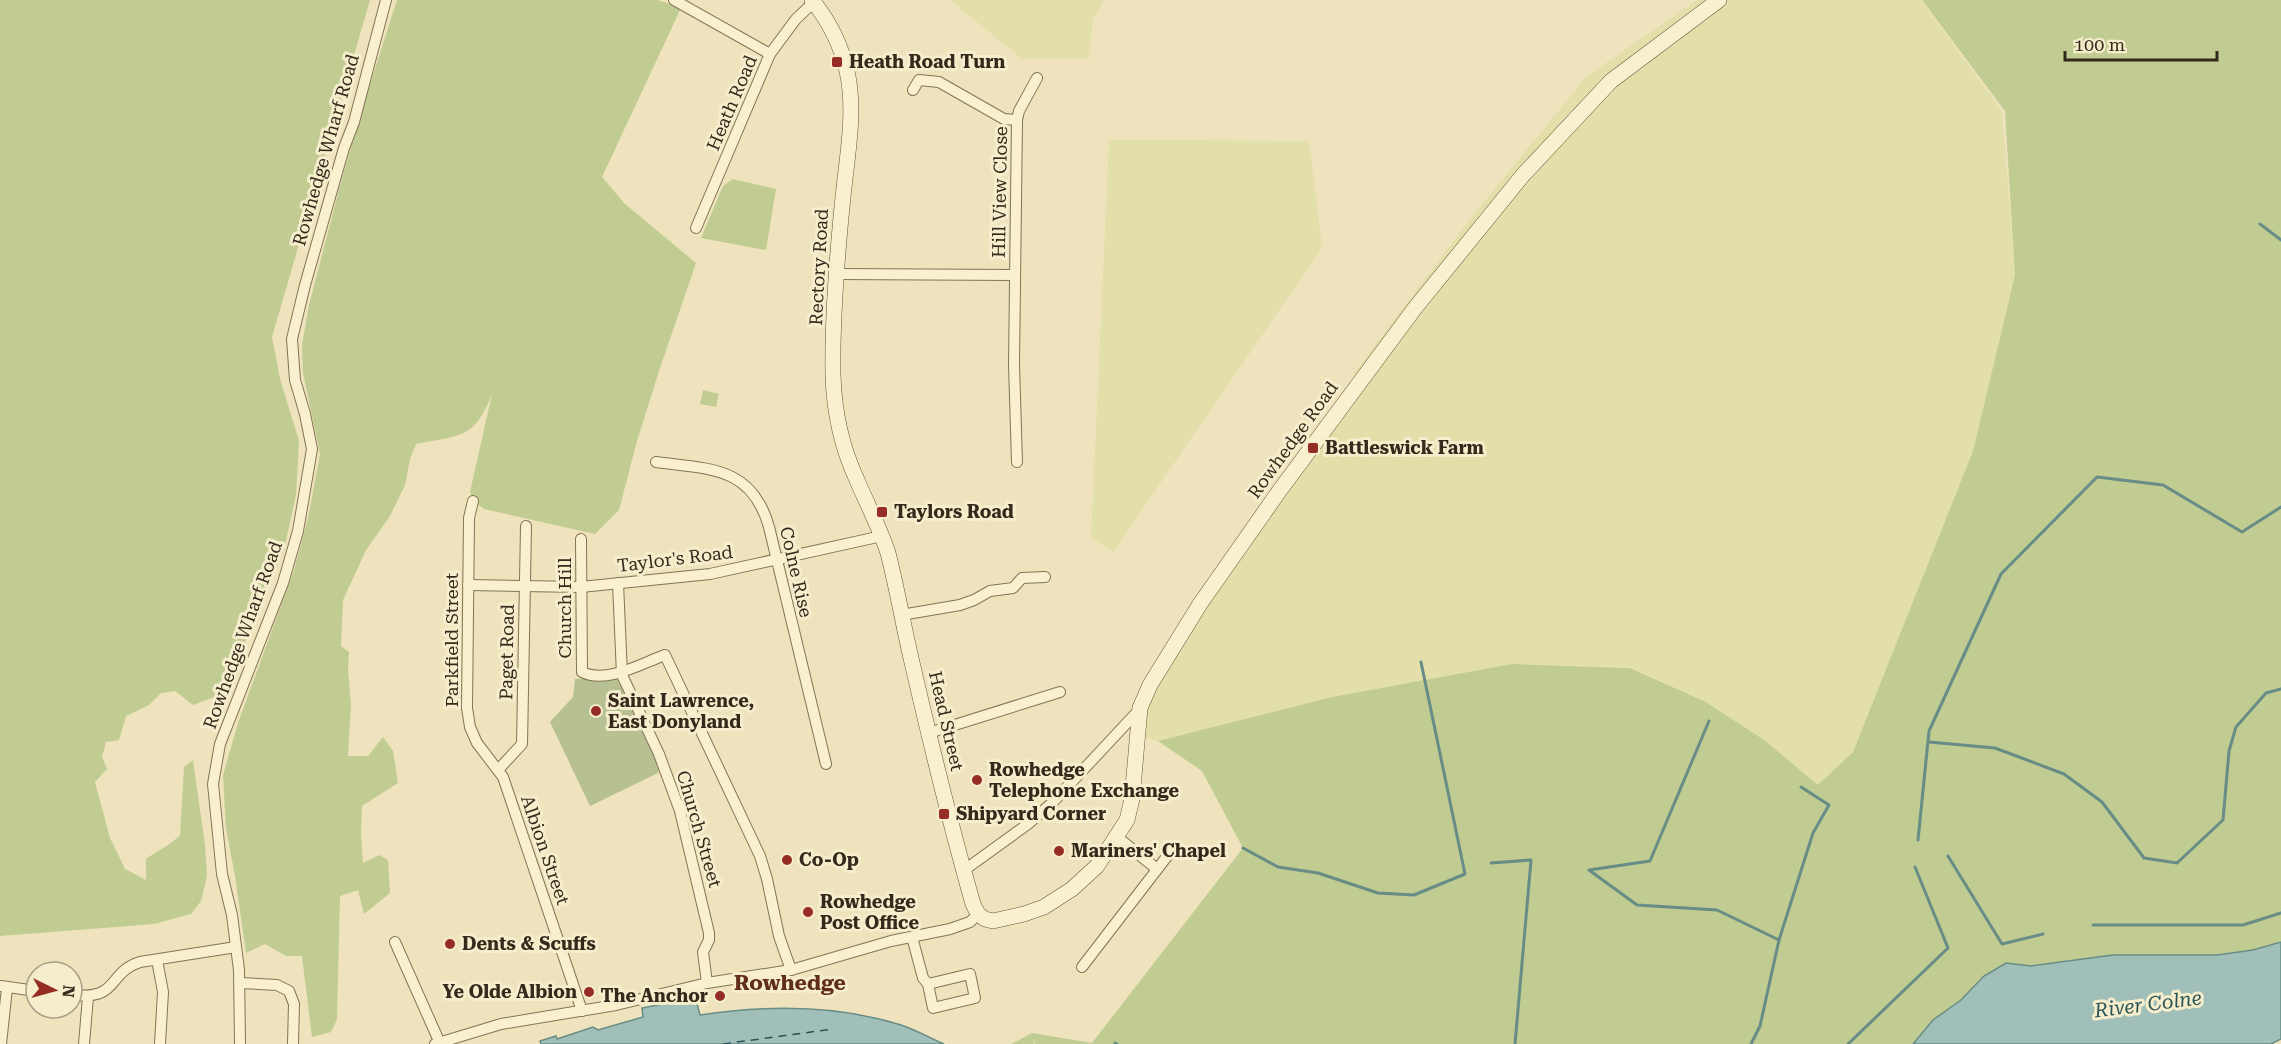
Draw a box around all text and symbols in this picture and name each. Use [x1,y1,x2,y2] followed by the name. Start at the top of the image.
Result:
[2065,24,2216,62] scale bar
[2074,34,2125,55] text: 100 m
[288,51,363,248] street label: Rowhedge Wharf Road
[849,51,1005,72] place label: Heath Road Turn
[702,52,761,154] street label: Heath Road
[830,55,844,69] marker: Heath Road Turn
[988,126,1011,258] street label: Hill View Close
[805,208,832,326] street label: Rectory Road
[1243,377,1342,502] street label: Rowhedge Road
[1325,437,1485,458] place label: Battleswick Farm
[1306,441,1320,455] marker: Battleswick Farm
[894,501,1014,522] place label: Taylors Road
[875,505,889,519] marker: Taylors Road
[776,525,817,619] street label: Colne Rise
[199,538,286,732] street label: Rowhedge Wharf Road
[616,541,734,576] street label: Taylor's Road
[554,557,575,658] street label: Church Hill
[441,572,462,707] street label: Parkfield Street
[495,603,518,700] street label: Paget Road
[925,669,968,773] street label: Head Street
[608,690,754,732] place label: Saint Lawrence, East Donyland
[589,704,603,718] marker: Saint Lawrence, East Donyland
[989,759,1179,801] place label: Rowhedge Telephone Exchange
[673,768,726,890] street label: Church Street
[970,773,984,787] marker: Rowhedge Telephone Exchange
[517,792,574,908] street label: Albion Street
[956,803,1106,824] place label: Shipyard Corner
[937,807,951,821] marker: Shipyard Corner
[1071,840,1226,861] place label: Mariners' Chapel
[1052,844,1066,858] marker: Mariners' Chapel
[799,849,859,870] place label: Co-Op
[780,853,794,867] marker: Co-Op
[820,891,919,933] place label: Rowhedge Post Office
[801,905,815,919] marker: Rowhedge Post Office
[462,933,596,954] place label: Dents & Scuffs
[443,937,457,951] marker: Dents & Scuffs
[24,960,84,1020] north arrow
[734,971,846,995] district label: Rowhedge
[442,981,577,1002] place label: Ye Olde Albion
[58,984,78,998] text: N
[582,985,596,999] marker: Ye Olde Albion
[600,985,708,1006] place label: The Anchor
[2092,986,2203,1023] water label: River Colne
[713,989,727,1003] marker: The Anchor

